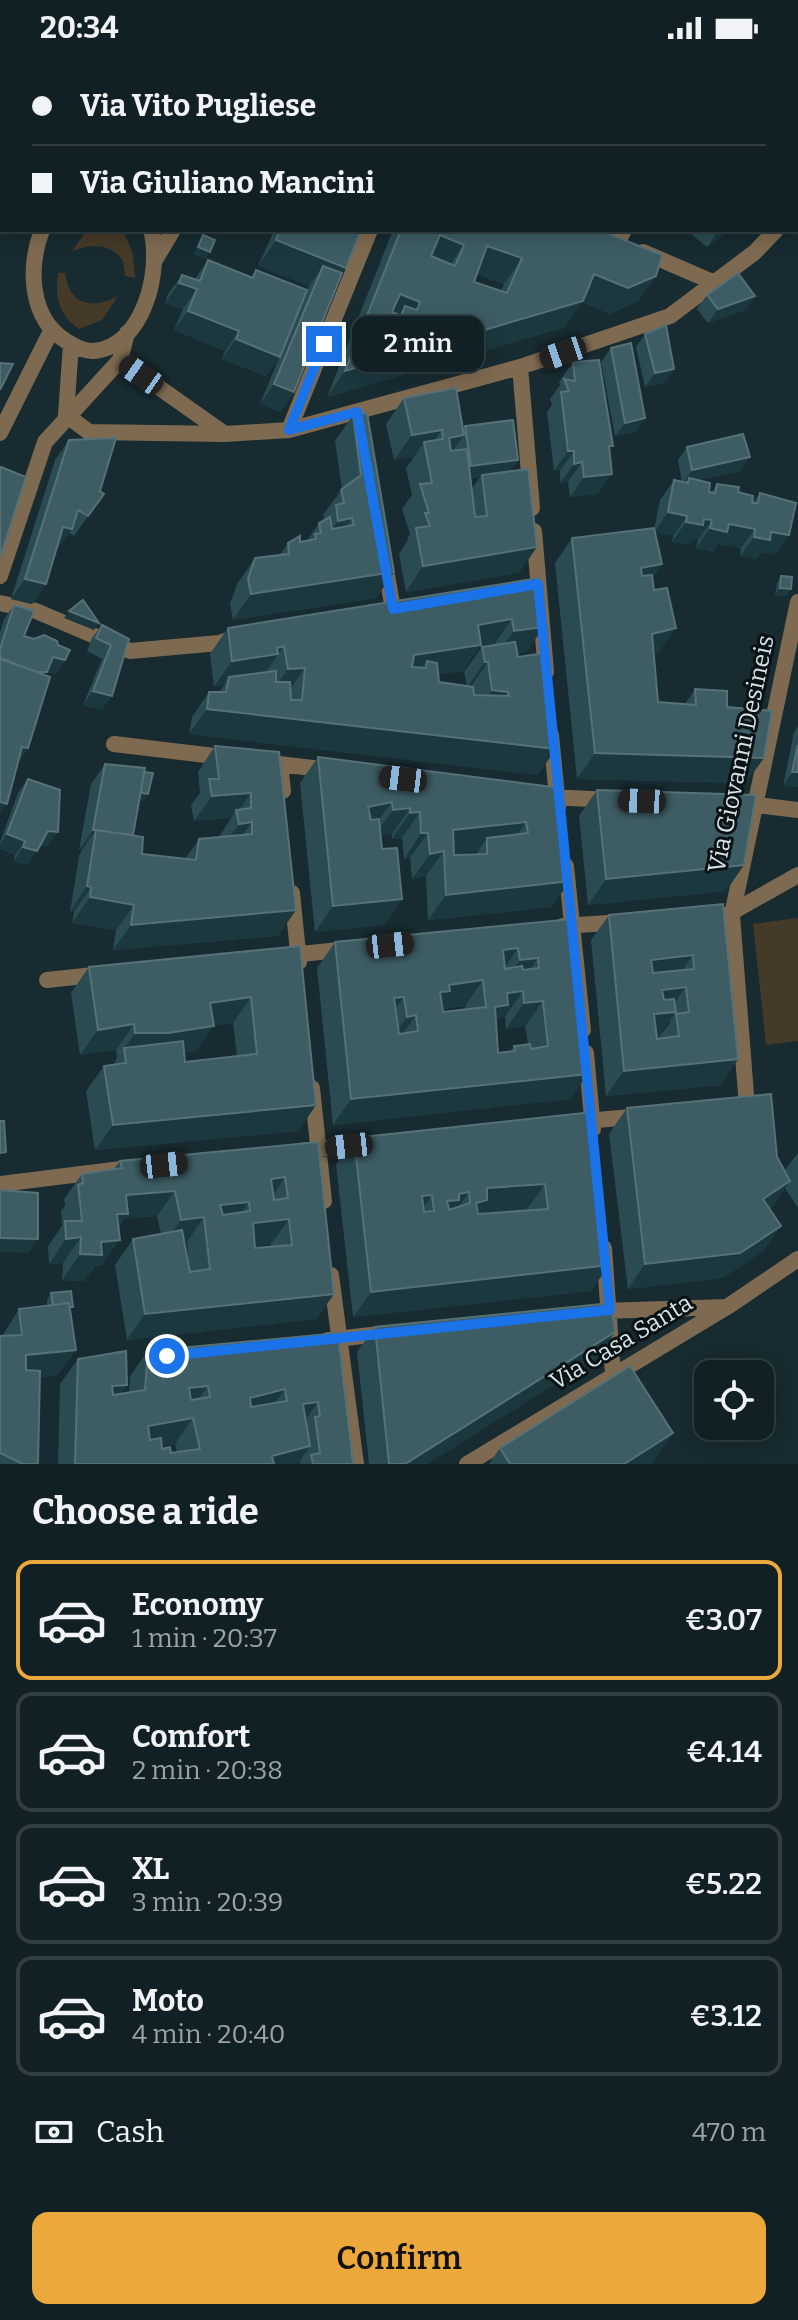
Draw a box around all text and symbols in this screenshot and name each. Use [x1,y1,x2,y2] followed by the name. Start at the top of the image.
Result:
[40,10,118,46] text: 20:34
[80,88,316,124] text: Via Vito Pugliese
[80,165,375,201] text: Via Giuliano Mancini
[352,316,484,372] callout: 2 min
[306,326,342,362] route end
[384,328,452,359] text: 2 min
[536,334,590,372] car
[114,351,168,399] car
[702,633,780,875] street label: Via Giovanni Desineis
[378,764,428,794] car
[618,788,666,814] car
[365,931,415,959] car
[324,1132,374,1160] car
[139,1151,189,1179] car
[545,1288,697,1396] street label: Via Casa Santa
[149,1338,185,1374] route start
[694,1360,774,1440] map controls
[694,1360,774,1440] button: locate
[32,1490,259,1534] text: Choose a ride
[36,1584,108,1656] icon: car
[132,1587,263,1623] text: Economy
[685,1602,762,1638] text: €3.07
[132,1623,277,1654] text: 1 min · 20:37
[36,1716,108,1788] icon: car
[132,1719,250,1755] text: Comfort
[686,1734,762,1770] text: €4.14
[132,1755,283,1786] text: 2 min · 20:38
[36,1848,108,1920] icon: car
[132,1851,169,1887] text: XL
[685,1866,762,1902] text: €5.22
[132,1887,283,1918] text: 3 min · 20:39
[36,1980,108,2052] icon: car
[132,1983,204,2019] text: Moto
[690,1998,762,2034] text: €3.12
[132,2019,285,2050] text: 4 min · 20:40
[32,2110,76,2154] icon: cash
[96,2114,164,2150] text: Cash
[692,2117,766,2148] text: 470 m
[32,2212,766,2304] button: Confirm

